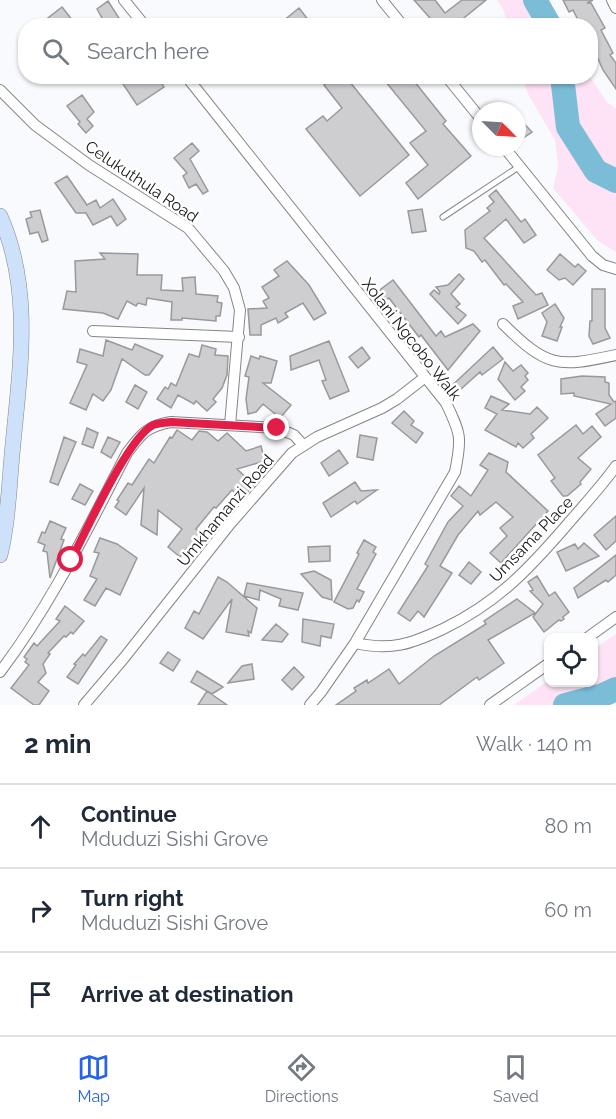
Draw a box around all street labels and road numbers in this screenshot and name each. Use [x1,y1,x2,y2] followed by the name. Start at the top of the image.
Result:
[82,137,202,226] street label: Celukuthula Road
[358,274,465,405] street label: Xolani Ngcobo Walk
[173,451,278,570] street label: Umkhamanzi Road
[486,493,577,586] street label: Umsama Place

